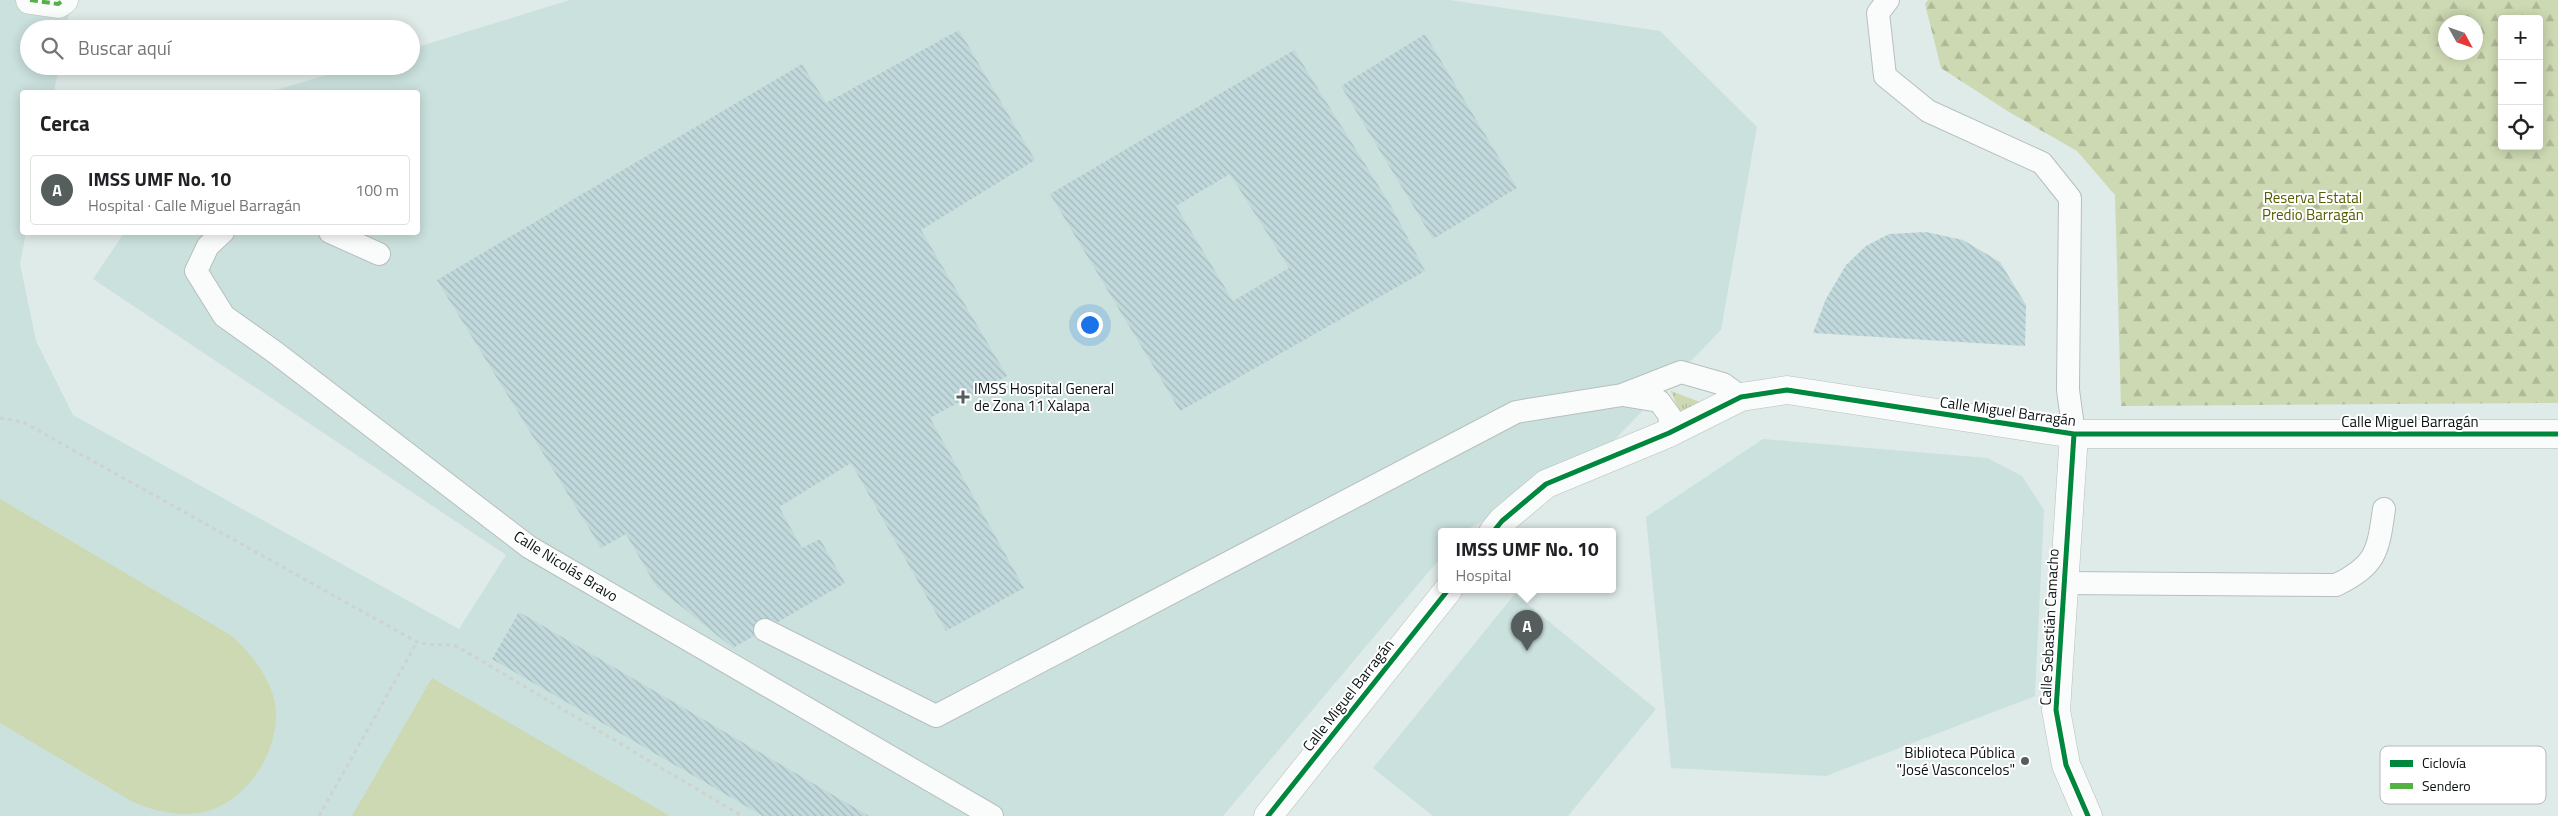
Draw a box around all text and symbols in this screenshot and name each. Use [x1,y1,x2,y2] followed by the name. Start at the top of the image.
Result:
[2438,15,2483,60] north arrow
[2498,15,2543,150] map controls
[2498,15,2543,60] button: +
[20,20,420,75] search box
[78,33,171,62] text: Buscar aquí
[38,34,66,62] icon: search
[2498,60,2543,105] button: −
[2498,105,2543,150] button: locate
[40,107,90,139] text: Cerca
[88,164,231,193] text: IMSS UMF No. 10
[52,178,62,202] text: A
[355,178,399,202] text: 100 m
[2262,186,2364,226] park label: Reserva Estatal Predio Barragán
[88,193,301,217] text: Hospital · Calle Miguel Barragán
[1077,312,1103,338] your location
[974,377,1114,417] place label: IMSS Hospital General de Zona 11 Xalapa
[956,390,970,404] marker: IMSS Hospital General de Zona 11 Xalapa
[1938,390,2078,432] street label: Calle Miguel Barragán
[2341,410,2479,433] street label: Calle Miguel Barragán
[509,525,623,607] street label: Calle Nicolás Bravo
[1438,528,1616,593] popup
[1455,534,1599,563] text: IMSS UMF No. 10
[2033,548,2065,706] street label: Calle Sebastián Camacho
[1455,563,1511,587] text: Hospital
[1511,610,1543,651] pin: A
[1297,634,1399,756] street label: Calle Miguel Barragán
[1896,741,2015,781] place label: Biblioteca Pública "José Vasconcelos"
[2380,746,2546,804] legend
[2422,752,2466,773] text: Ciclovía
[2019,755,2031,767] marker: Biblioteca Pública "José Vasconcelos"
[2422,775,2471,796] text: Sendero

